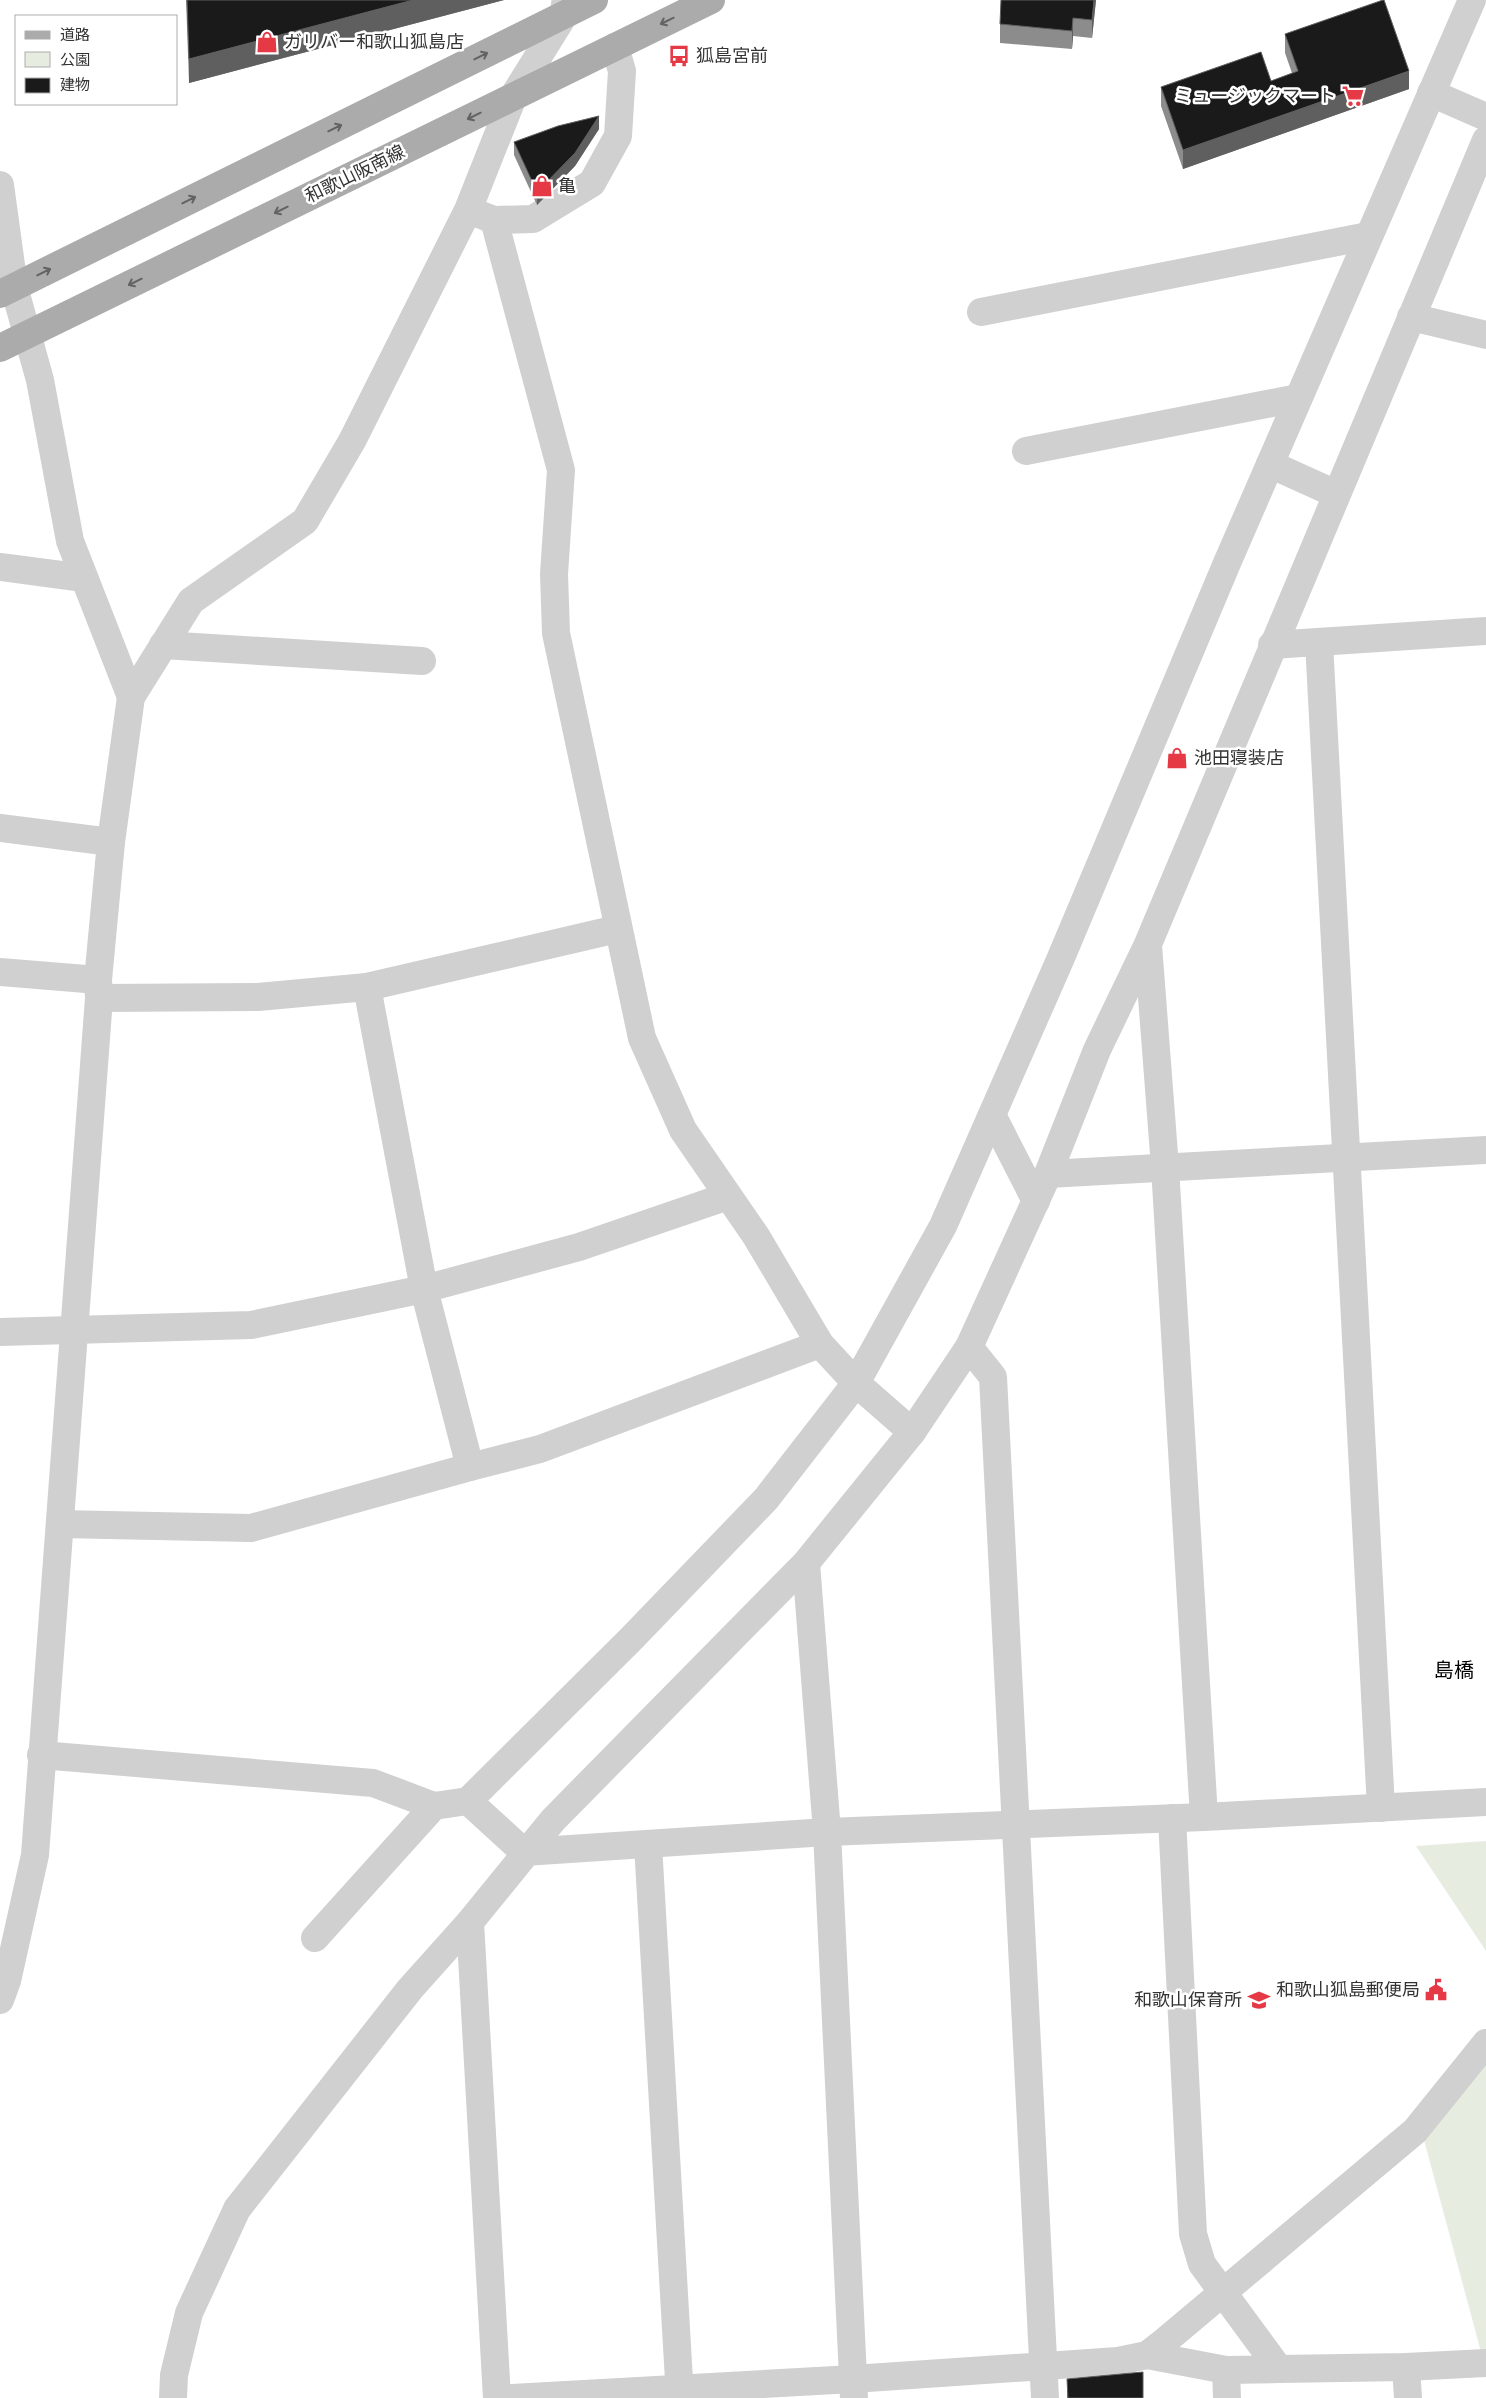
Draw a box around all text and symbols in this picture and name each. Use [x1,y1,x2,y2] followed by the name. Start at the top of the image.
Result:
[15,15,178,105] legend
[660,17,675,27] one-way arrow
[60,27,90,43] text: 道路
[254,29,280,55] shop icon: ガリバー和歌山狐島店
[284,32,464,52] place label: ガリバー和歌山狐島店
[666,43,692,69] bus stop icon: 狐島宮前
[696,46,768,66] place label: 狐島宮前
[473,51,488,60] one-way arrow
[60,52,90,68] text: 公園
[60,77,90,93] text: 建物
[1340,83,1366,109] supermarket icon: ミュージックマート
[1174,87,1336,106] place label: ミュージックマート
[467,112,482,121] one-way arrow
[327,123,342,132] one-way arrow
[302,141,408,207] street label: 和歌山阪南線
[529,173,555,199] shop icon: 亀
[558,176,576,196] place label: 亀
[182,195,197,205] one-way arrow
[273,206,288,216] one-way arrow
[36,267,51,276] one-way arrow
[127,277,142,287] one-way arrow
[1164,745,1190,771] shop icon: 池田寝装店
[1194,749,1284,768] place label: 池田寝装店
[1434,1660,1474,1681] district label: 島橋
[1423,1977,1449,2003] public building icon: 和歌山狐島郵便局
[1276,1980,1420,2000] place label: 和歌山狐島郵便局
[1246,1987,1272,2013] school or university icon: 和歌山保育所
[1134,1990,1242,2010] place label: 和歌山保育所

